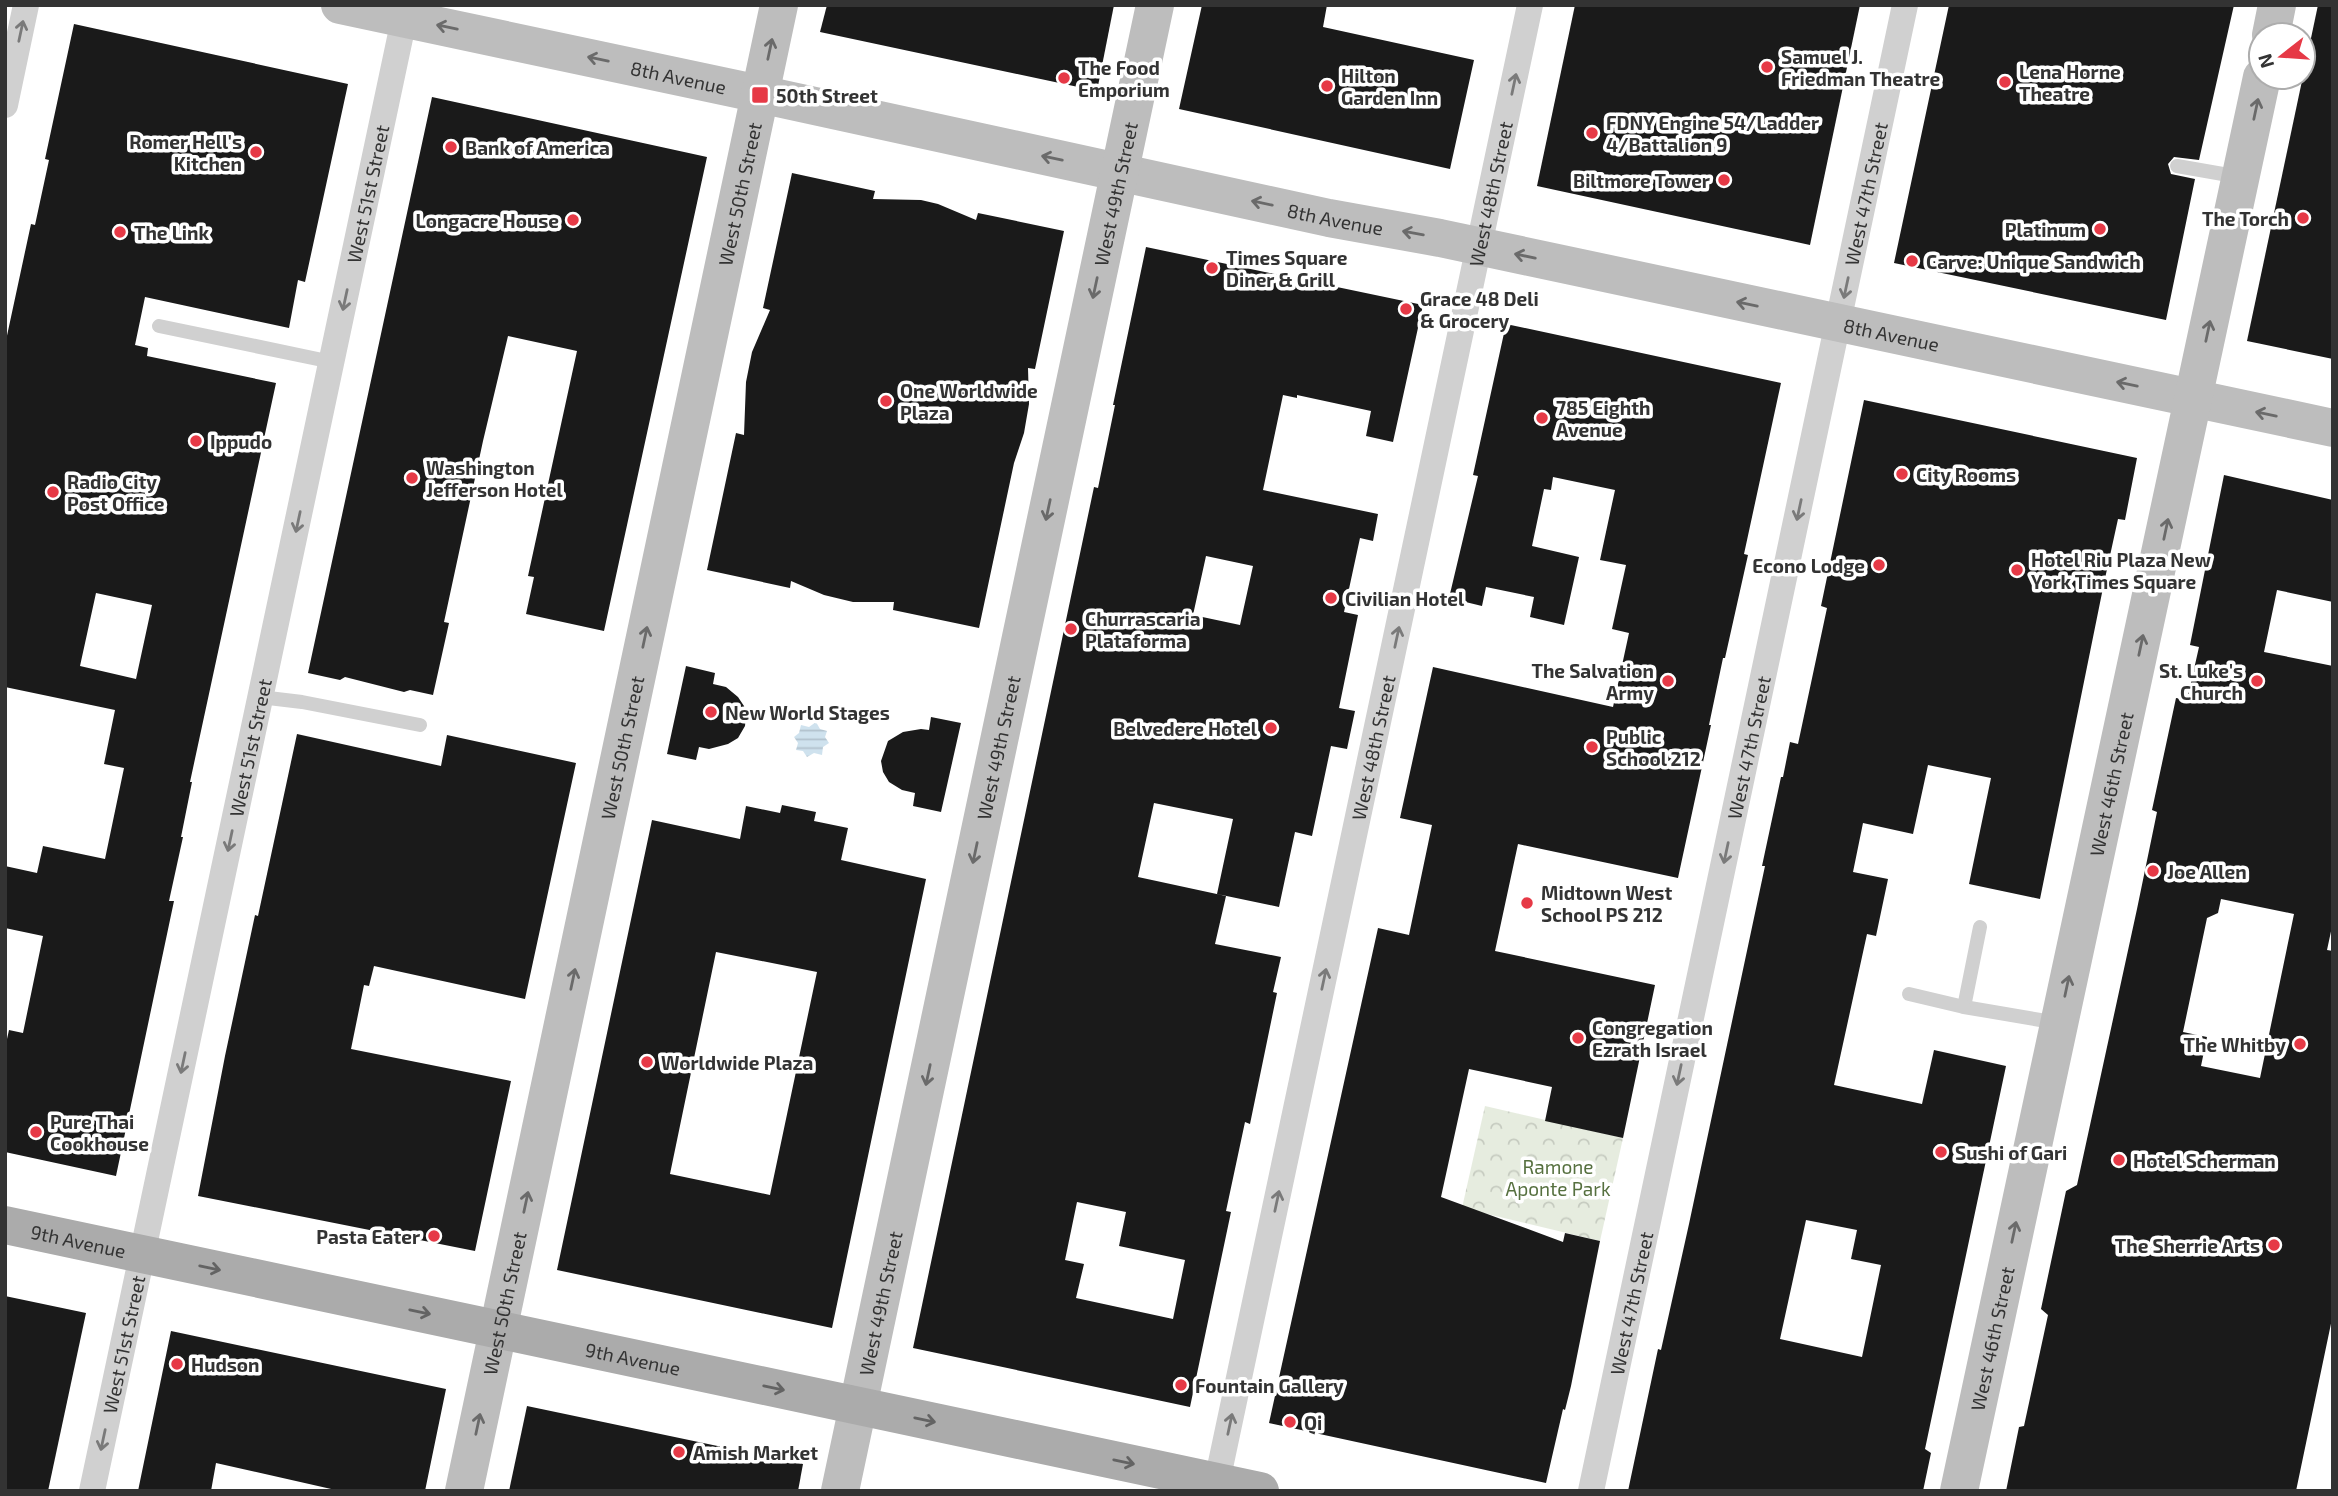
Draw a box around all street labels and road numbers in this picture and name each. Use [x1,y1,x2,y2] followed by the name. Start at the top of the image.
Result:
[628,55,728,98] street label: 8th Avenue
[1463,119,1517,268] street label: West 48th Street
[713,120,765,268] street label: West 50th Street
[1088,120,1141,268] street label: West 49th Street
[1839,120,1891,267] street label: West 47th Street
[341,123,393,265] street label: West 51st Street
[1285,198,1385,239] street label: 8th Avenue
[1841,313,1941,355] street label: 8th Avenue
[971,673,1024,822] street label: West 49th Street
[1346,673,1399,822] street label: West 48th Street
[595,674,648,821] street label: West 50th Street
[1722,674,1774,821] street label: West 47th Street
[224,676,275,819] street label: West 51st Street
[2084,710,2137,858] street label: West 46th Street
[29,1219,128,1262] street label: 9th Avenue
[477,1229,530,1377] street label: West 50th Street
[853,1229,906,1377] street label: West 49th Street
[1604,1229,1657,1377] street label: West 47th Street
[1965,1264,2018,1413] street label: West 46th Street
[97,1273,149,1415] street label: West 51st Street
[583,1337,683,1379] street label: 9th Avenue

